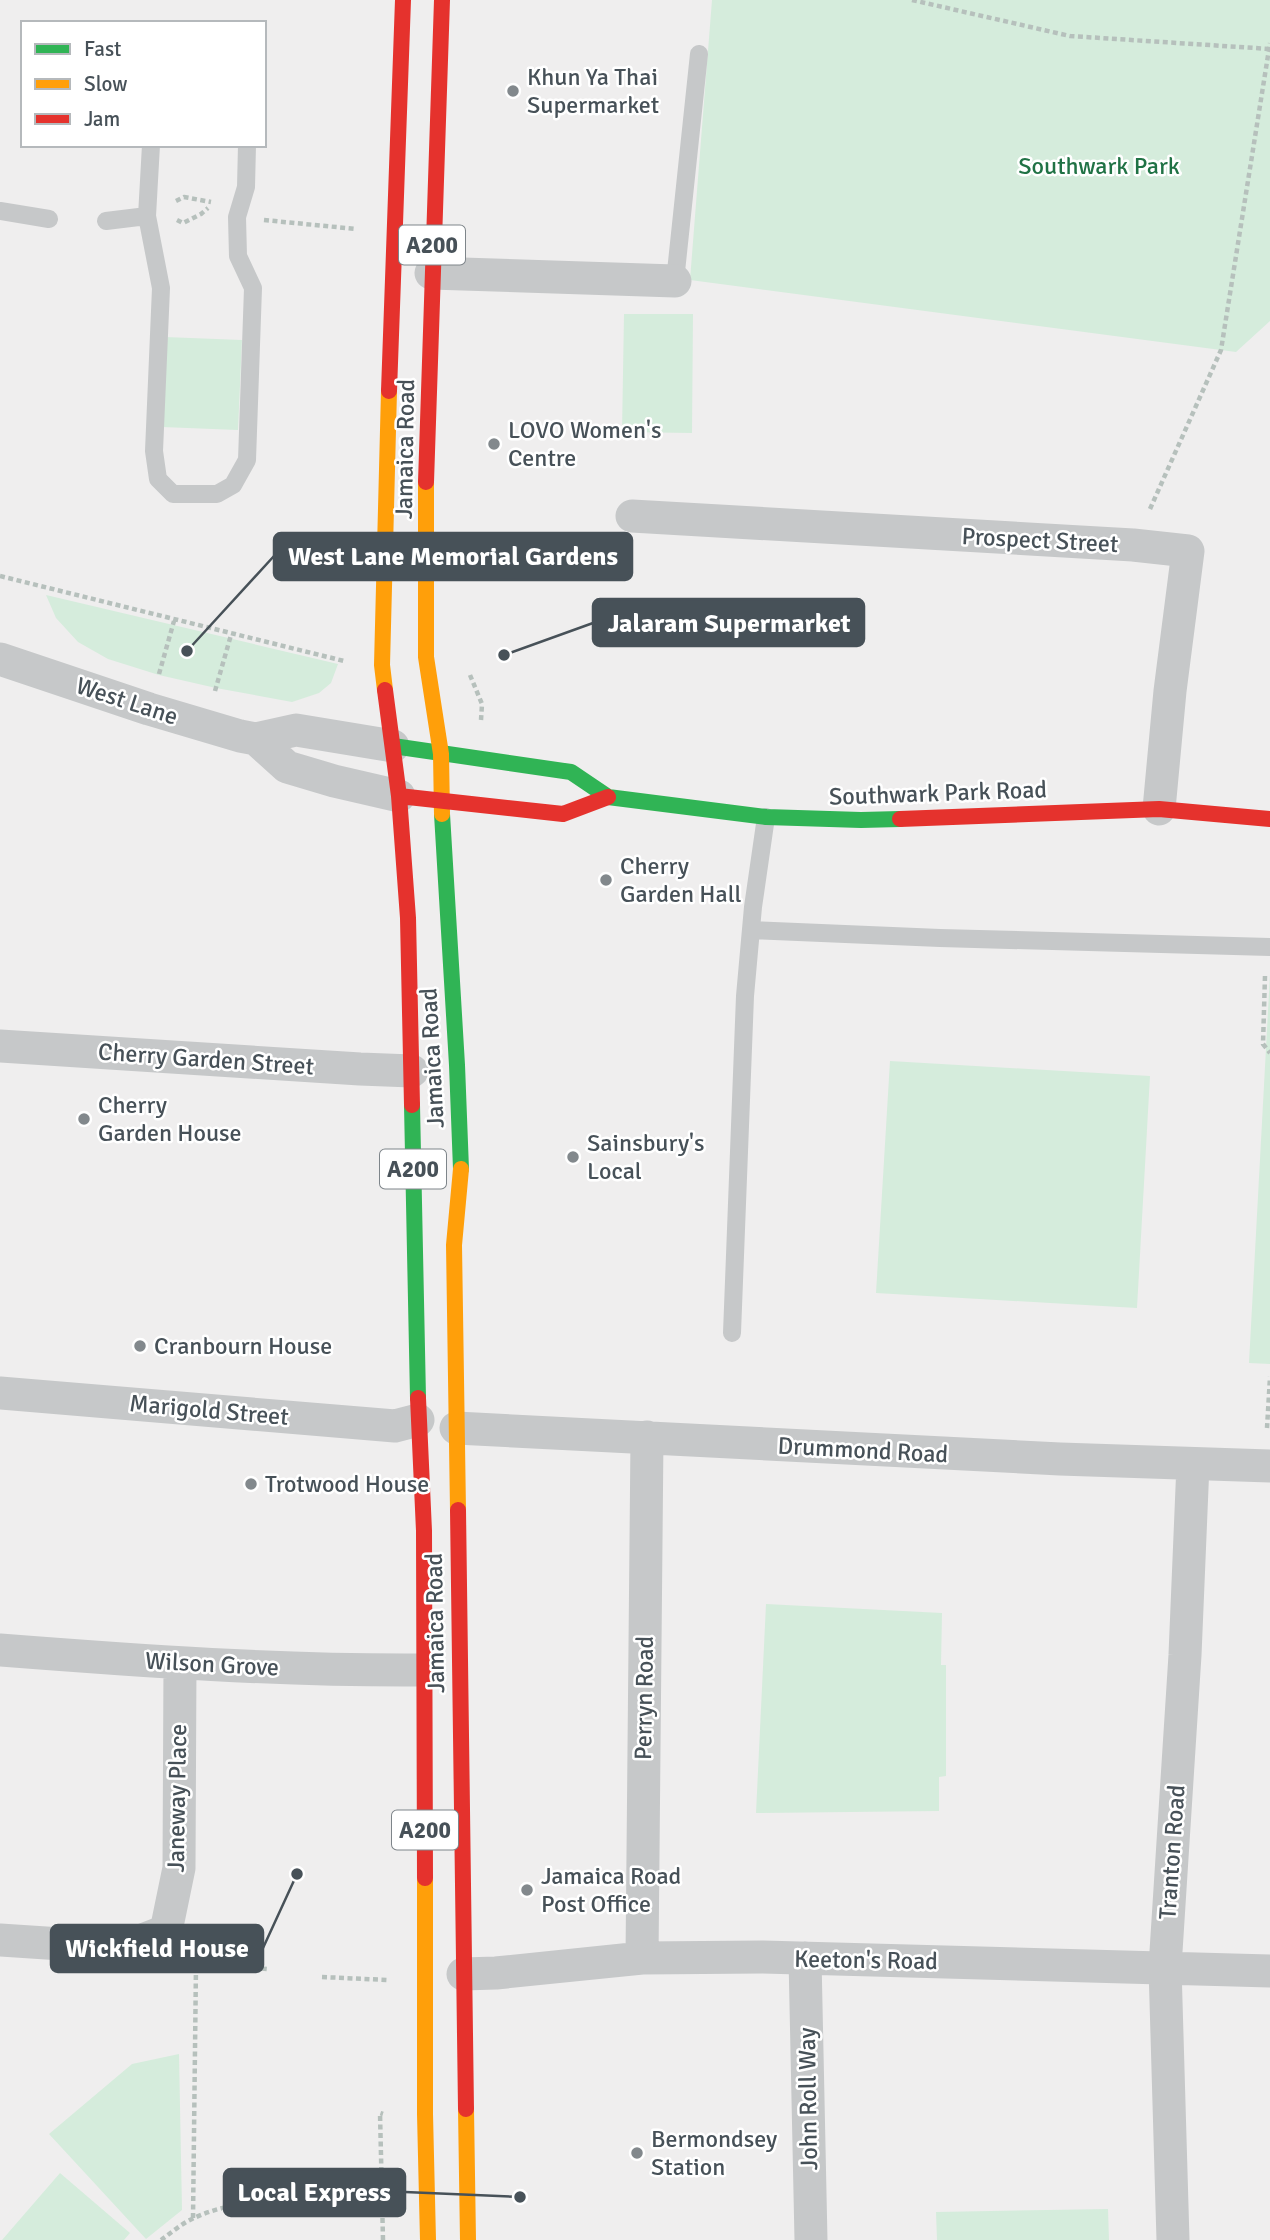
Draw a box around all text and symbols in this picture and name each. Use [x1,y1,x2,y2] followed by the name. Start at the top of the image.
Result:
[21,21,266,147] legend
[84,36,121,62] text: Fast
[527,62,659,120] place label: Khun Ya Thai Supermarket
[84,71,128,97] text: Slow
[505,83,521,99] marker: Khun Ya Thai Supermarket
[84,106,120,132] text: Jam
[1018,151,1180,181] park label: Southwark Park
[399,226,465,264] road number: A200
[389,379,421,519] street label: Jamaica Road
[508,415,662,473] place label: LOVO Women's Centre
[486,436,502,452] marker: LOVO Women's Centre
[961,521,1119,559] street label: Prospect Street
[274,533,632,580] callout: West Lane Memorial Gardens
[288,541,618,573] text: West Lane Memorial Gardens
[593,599,864,646] callout: Jalaram Supermarket
[607,608,851,640] text: Jalaram Supermarket
[72,670,182,732] street label: West Lane
[828,774,1048,812] street label: Southwark Park Road
[620,851,742,909] place label: Cherry Garden Hall
[598,872,614,888] marker: Cherry Garden Hall
[413,987,451,1129] street label: Jamaica Road
[97,1036,315,1082] street label: Cherry Garden Street
[98,1090,242,1148] place label: Cherry Garden House
[76,1111,92,1127] marker: Cherry Garden House
[587,1128,705,1186] place label: Sainsbury's Local
[565,1149,581,1165] marker: Sainsbury's Local
[380,1150,446,1188] road number: A200
[154,1331,332,1361] place label: Cranbourn House
[132,1338,148,1354] marker: Cranbourn House
[128,1388,290,1432] street label: Marigold Street
[777,1431,949,1469] street label: Drummond Road
[265,1469,429,1499] place label: Trotwood House
[243,1476,259,1492] marker: Trotwood House
[419,1553,451,1693] street label: Jamaica Road
[628,1636,660,1760] street label: Perryn Road
[144,1646,280,1682] street label: Wilson Grove
[161,1723,193,1873] street label: Janeway Place
[1152,1784,1192,1920] street label: Tranton Road
[392,1811,458,1850] road number: A200
[541,1861,681,1919] place label: Jamaica Road Post Office
[519,1882,535,1898] marker: Jamaica Road Post Office
[51,1925,263,1972] callout: Wickfield House
[65,1933,249,1965] text: Wickfield House
[794,1944,938,1976] street label: Keeton's Road
[792,2027,824,2171] street label: John Roll Way
[651,2124,777,2182] place label: Bermondsey Station
[629,2145,645,2161] marker: Bermondsey Station
[224,2169,405,2216] callout: Local Express
[237,2177,391,2209] text: Local Express

